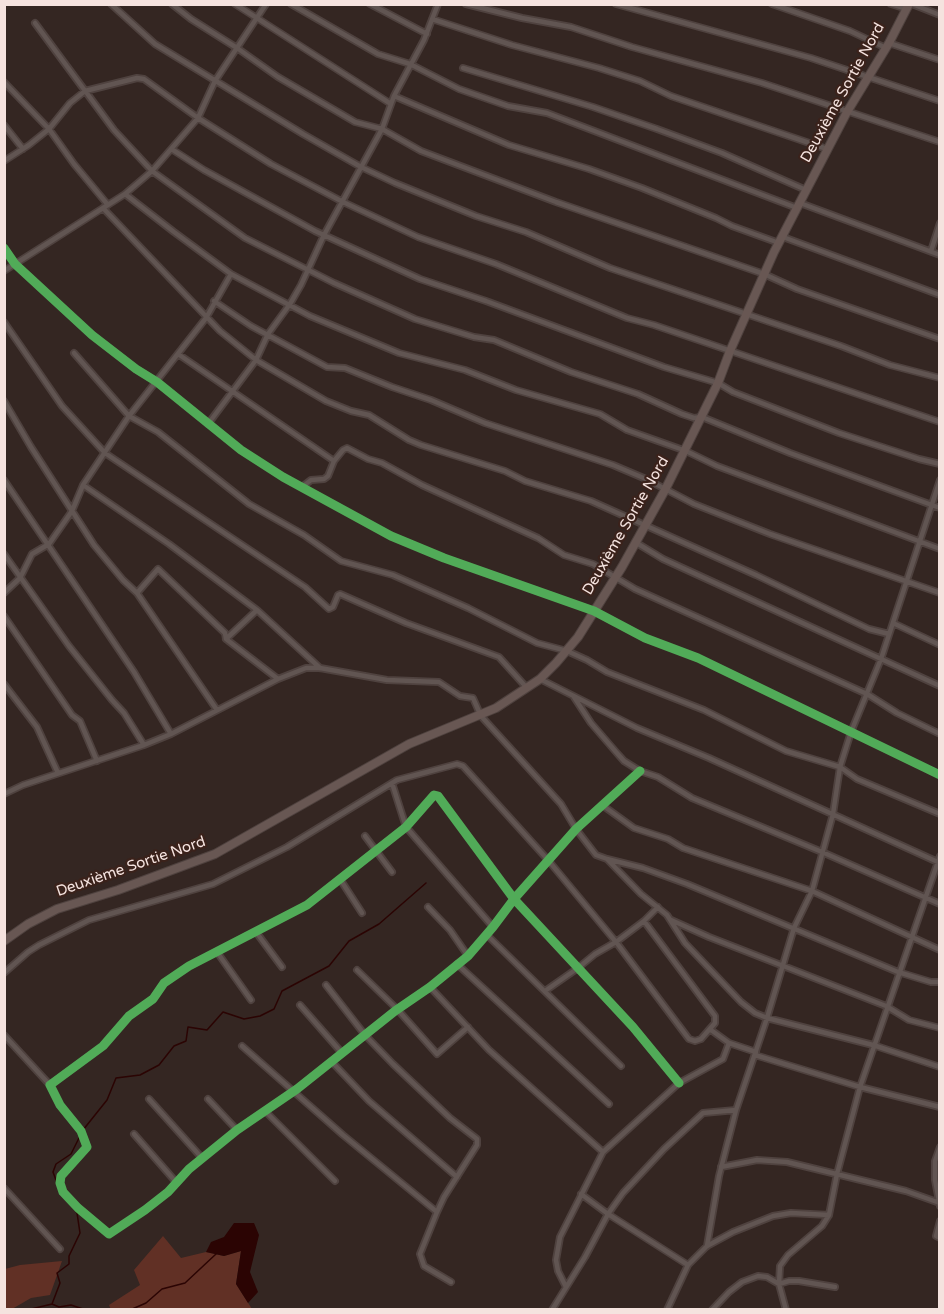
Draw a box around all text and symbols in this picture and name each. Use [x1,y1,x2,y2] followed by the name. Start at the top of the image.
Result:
[797,20,889,166] street label: Deuxième Sortie Nord
[579,454,673,598] street label: Deuxième Sortie Nord
[54,833,208,901] street label: Deuxième Sortie Nord

